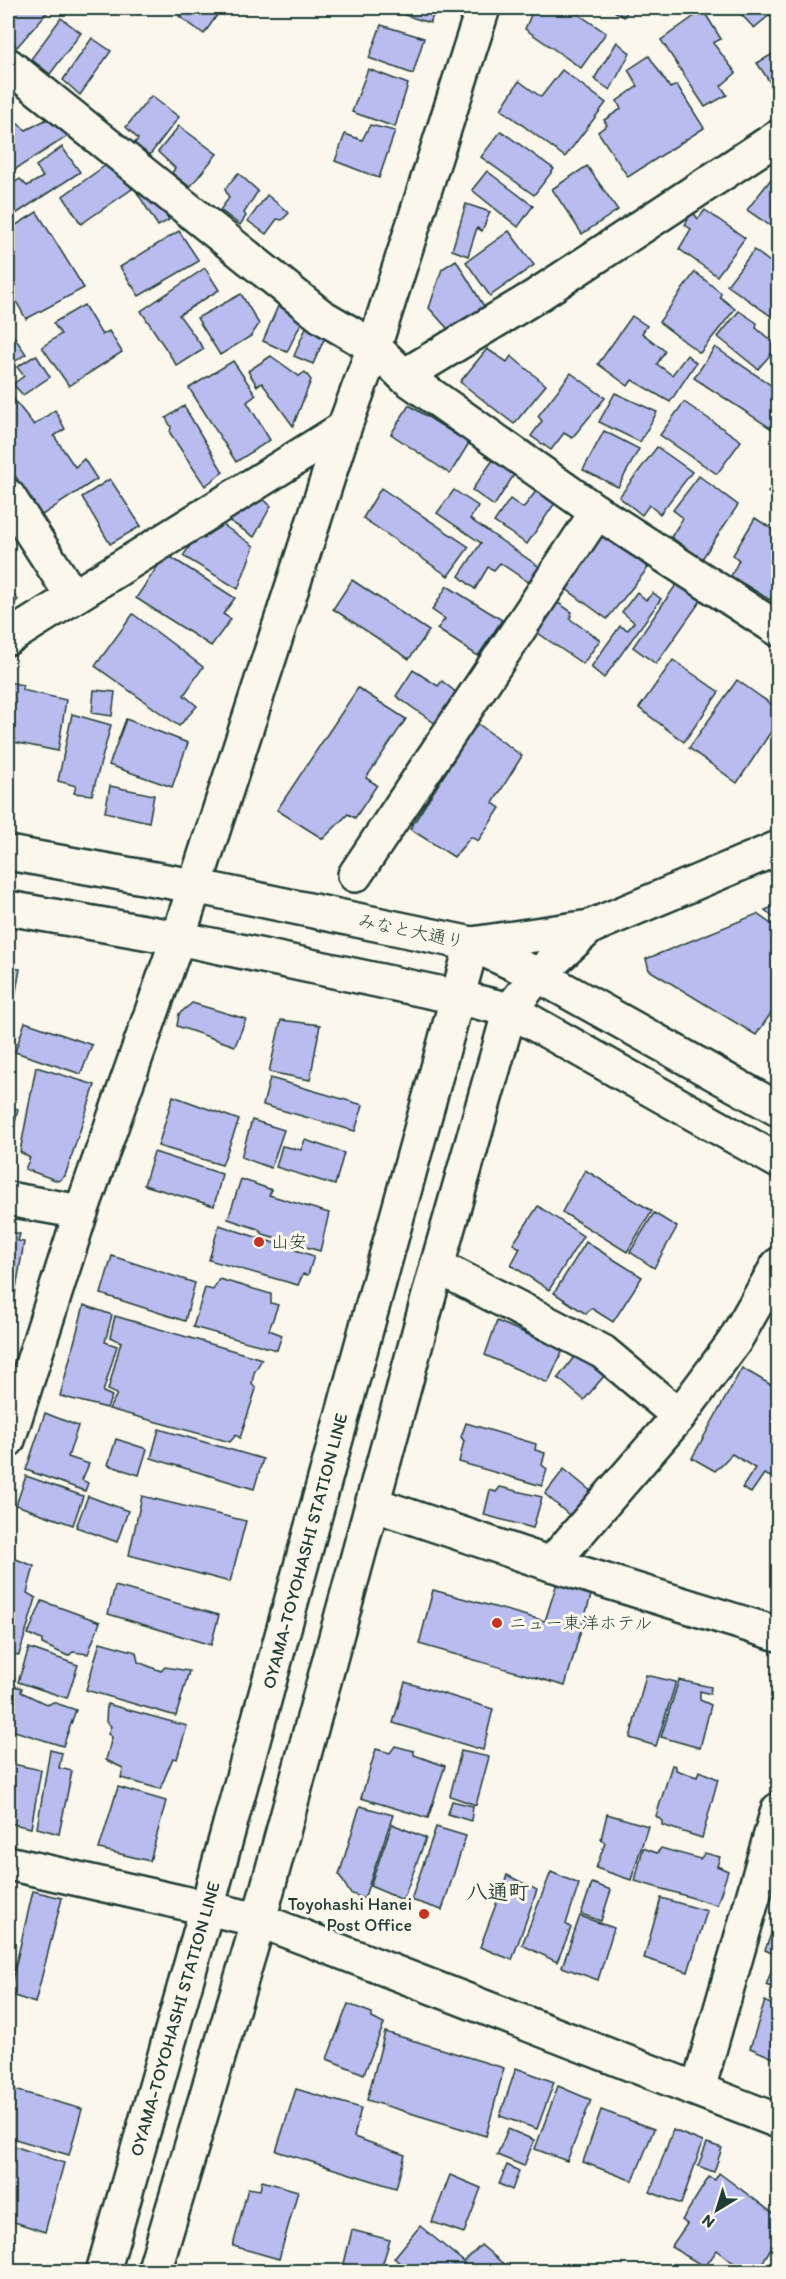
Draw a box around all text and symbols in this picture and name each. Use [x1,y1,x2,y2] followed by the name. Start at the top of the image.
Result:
[356,909,466,953] street label: みなと大通り
[271,1231,307,1253] place label: 山安
[252,1235,266,1249] marker: 山安
[258,1411,352,1691] street label: OYAMA-TOYOHASHI STATION LINE
[509,1612,652,1634] place label: ニュー東洋ホテル
[490,1616,504,1630] marker: ニュー東洋ホテル
[125,1879,225,2159] street label: OYAMA-TOYOHASHI STATION LINE
[467,1879,530,1904] district label: 八通町
[288,1893,412,1936] place label: Toyohashi Hanei Post Office
[417,1907,431,1921] marker: Toyohashi Hanei Post Office
[687,2180,747,2240] north arrow
[698,2211,718,2232] text: N

